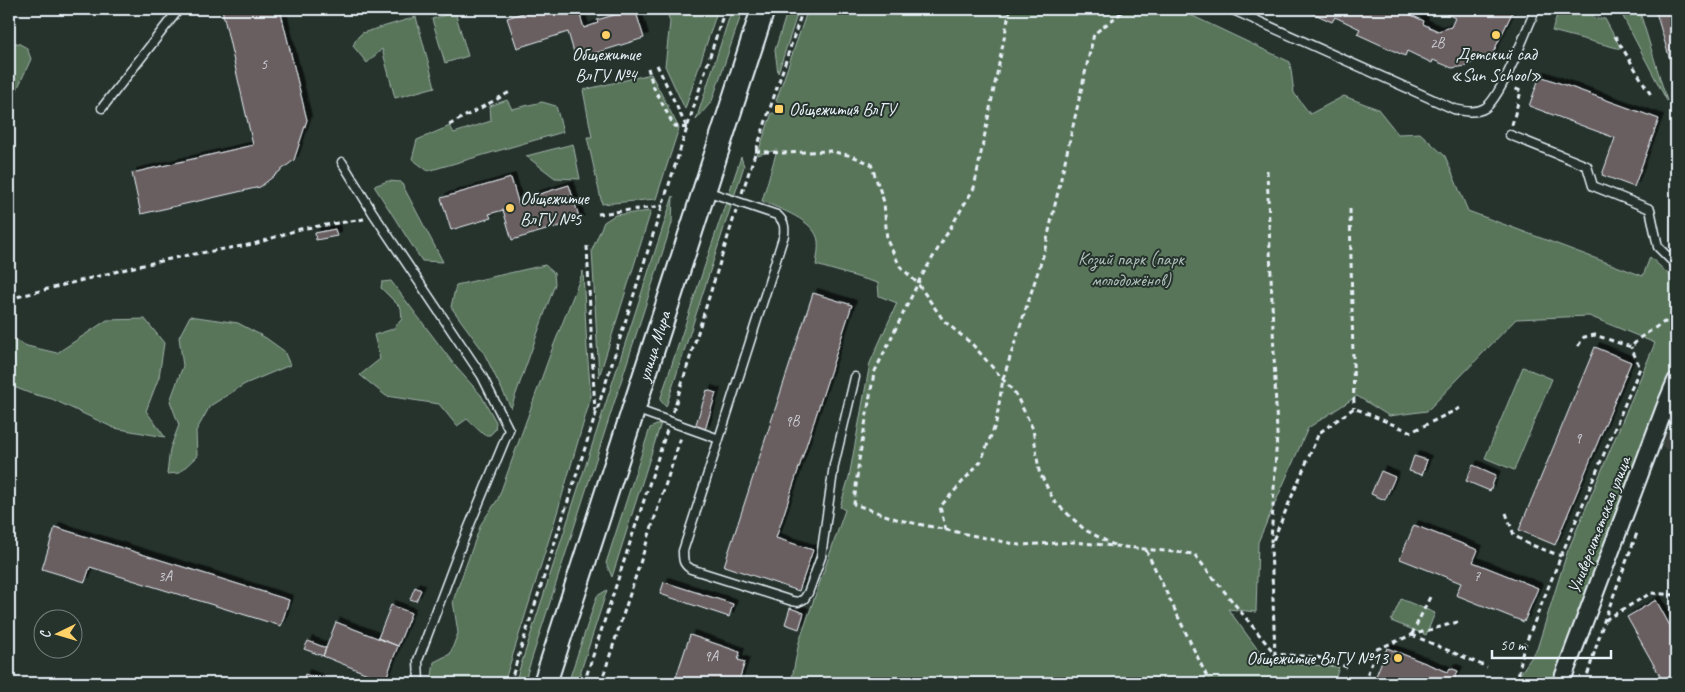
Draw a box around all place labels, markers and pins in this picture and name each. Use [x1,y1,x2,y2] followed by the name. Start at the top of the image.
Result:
[600,29,612,41] marker: Общежитие ВлГУ №4
[1490,29,1502,41] marker: Детский сад «Sun School»
[572,43,641,86] place label: Общежитие ВлГУ №4
[1451,43,1542,86] place label: Детский сад «Sun School»
[789,98,898,120] place label: Общежития ВлГУ
[773,103,785,115] marker: Общежития ВлГУ
[520,187,590,230] place label: Общежитие ВлГУ №5
[504,202,516,214] marker: Общежитие ВлГУ №5
[1247,647,1390,669] place label: Общежитие ВлГУ №13
[1392,652,1404,664] marker: Общежитие ВлГУ №13

